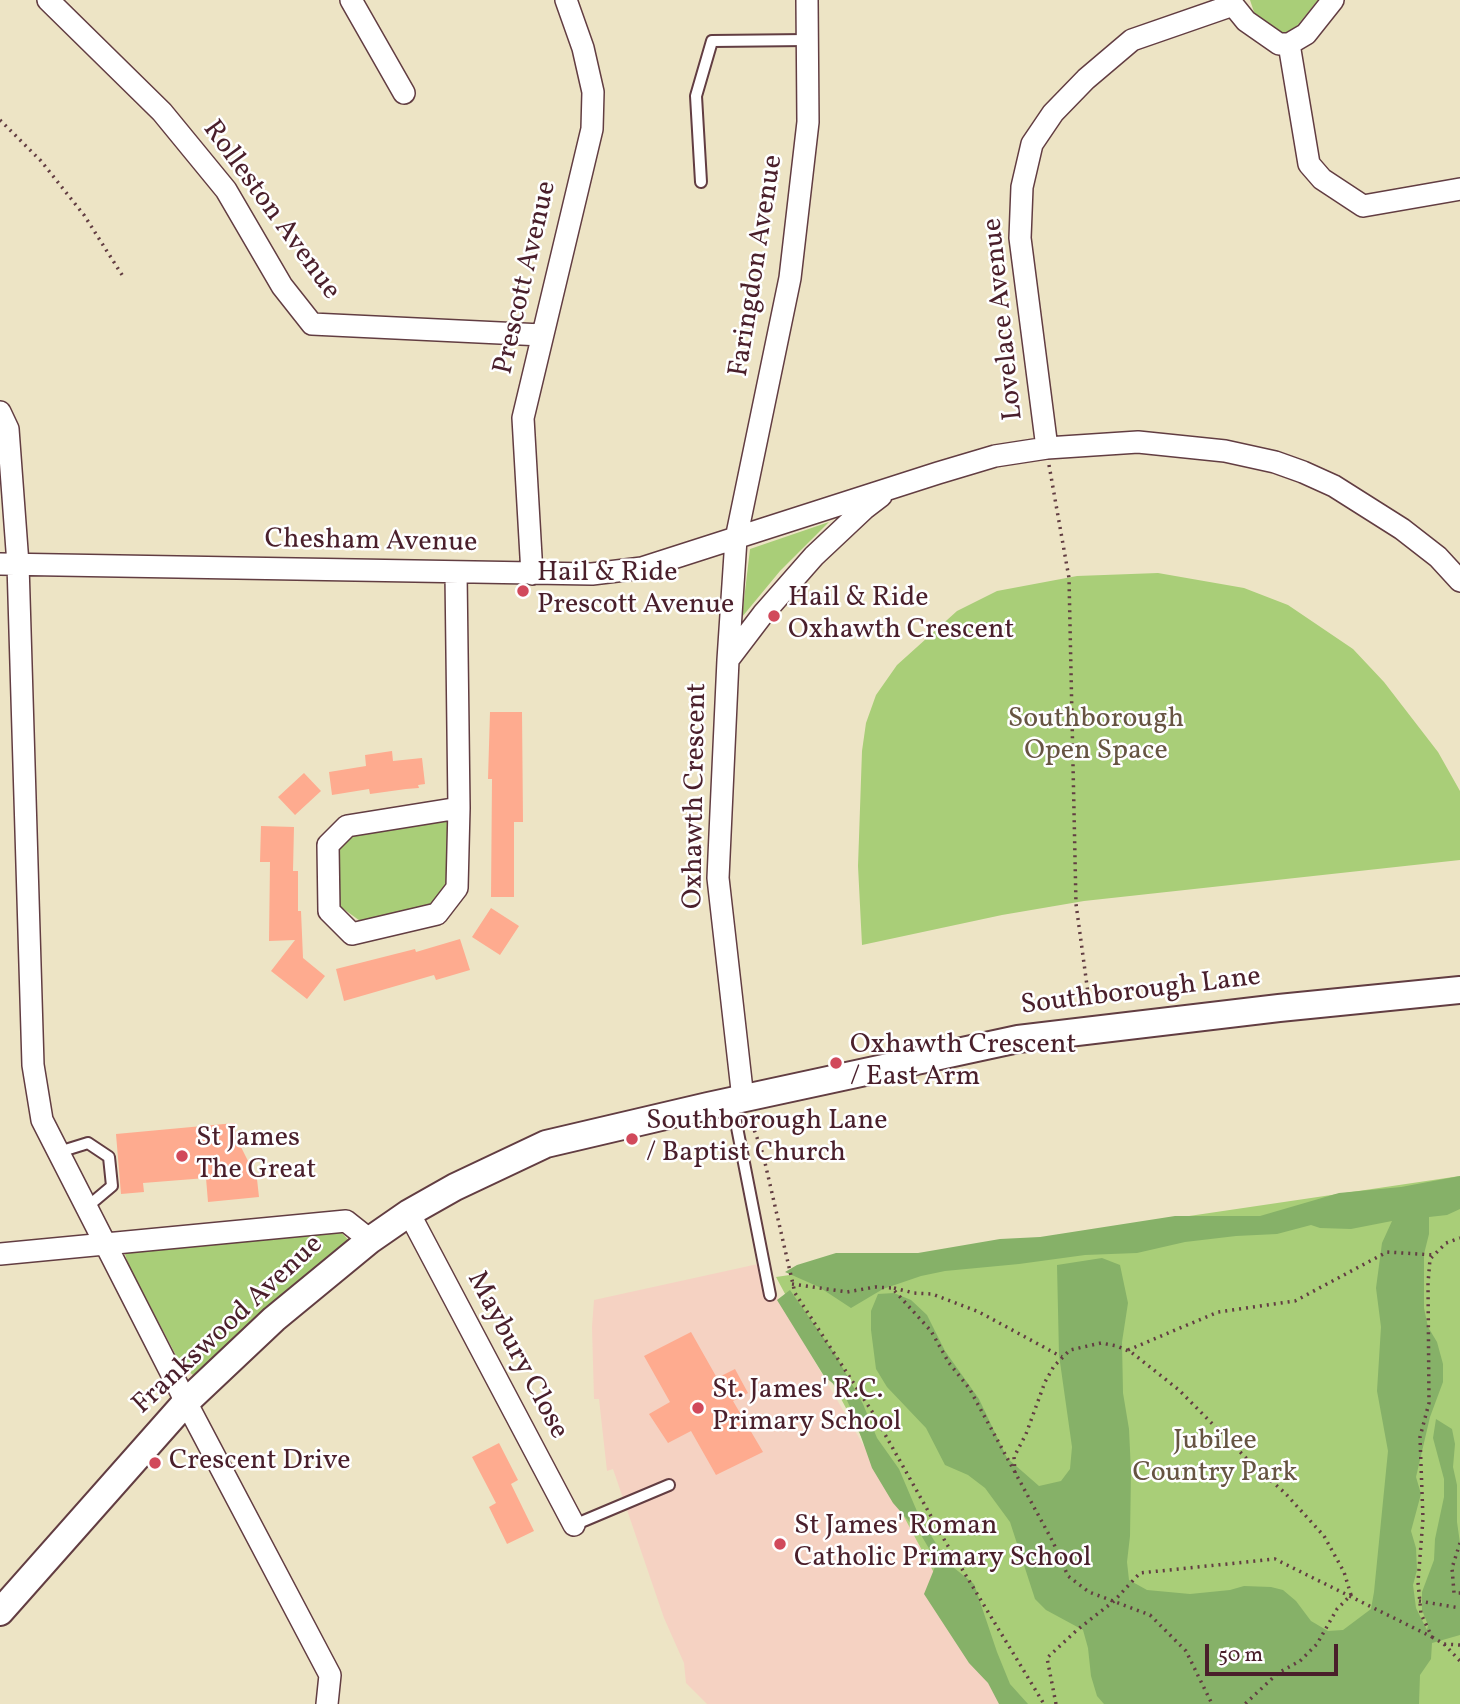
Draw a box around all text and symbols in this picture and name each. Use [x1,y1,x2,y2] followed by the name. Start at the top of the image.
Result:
[194,115,346,307] street label: Rolleston Avenue
[724,153,792,379] street label: Faringdon Avenue
[488,178,566,378] street label: Prescott Avenue
[978,216,1032,422] street label: Lovelace Avenue
[264,524,478,562] street label: Chesham Avenue
[537,558,734,624] place label: Hail & Ride Prescott Avenue
[515,583,531,599] marker: Hail & Ride Prescott Avenue
[788,583,1014,649] place label: Hail & Ride Oxhawth Crescent
[766,608,782,624] marker: Hail & Ride Oxhawth Crescent
[678,683,716,909] street label: Oxhawth Crescent
[1008,704,1184,770] park label: Southborough Open Space
[1019,962,1263,1024] street label: Southborough Lane
[850,1030,1076,1096] place label: Oxhawth Crescent / East Arm
[828,1055,844,1071] marker: Oxhawth Crescent / East Arm
[646,1106,887,1172] place label: Southborough Lane / Baptist Church
[196,1123,316,1189] place label: St James The Great
[624,1131,640,1147] marker: Southborough Lane / Baptist Church
[174,1148,190,1164] marker: St James The Great
[127,1229,331,1423] street label: Frankswood Avenue
[458,1267,574,1445] street label: Maybury Close
[712,1375,901,1441] place label: St. James' R.C. Primary School
[690,1400,706,1416] marker: St. James' R.C. Primary School
[1132,1426,1298,1492] park label: Jubilee Country Park
[169,1446,351,1480] place label: Crescent Drive
[147,1455,163,1471] marker: Crescent Drive
[794,1511,1091,1577] place label: St James' Roman Catholic Primary School
[772,1536,788,1552] marker: St James' Roman Catholic Primary School
[1208,1630,1341,1674] scale bar
[1218,1641,1263,1670] text: 50 m

